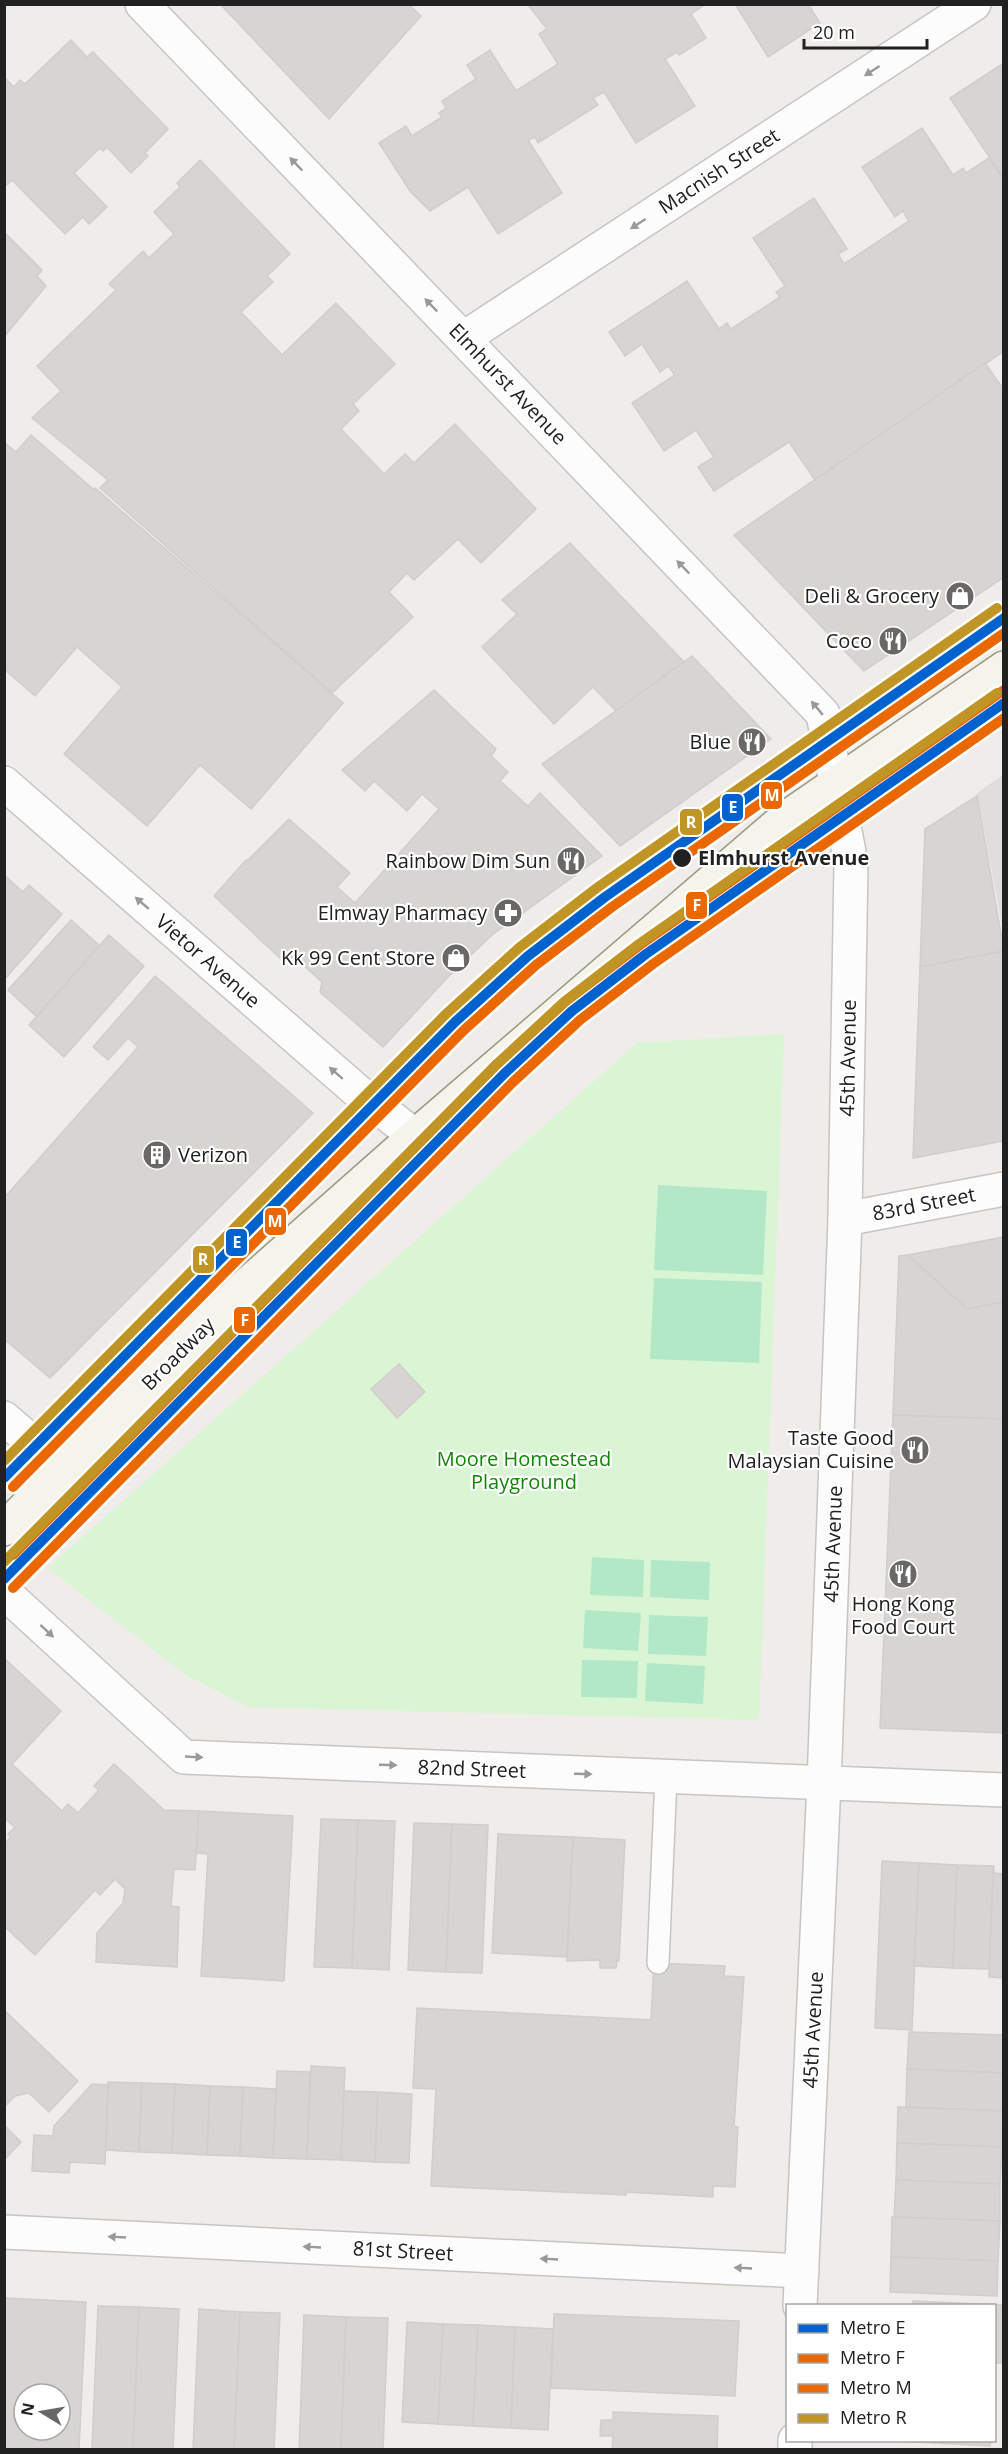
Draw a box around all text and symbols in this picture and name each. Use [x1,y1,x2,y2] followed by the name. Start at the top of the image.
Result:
[804,12,927,50] scale bar
[813,20,855,44] text: 20 m
[864,65,880,76] one-way arrow
[653,121,784,220] street label: Macnish Street
[289,157,303,172] one-way arrow
[630,218,647,229] one-way arrow
[425,298,439,312] one-way arrow
[443,317,573,450] street label: Elmhurst Avenue
[676,561,690,575] one-way arrow
[944,580,976,612] shop icon: Deli & Grocery
[804,582,940,609] place label: Deli & Grocery
[877,625,909,657] restaurant icon: Coco
[826,627,872,654] place label: Coco
[810,700,823,716] one-way arrow
[736,726,768,758] restaurant icon: Blue
[690,728,731,755] place label: Blue
[760,781,783,810] line badge: M
[764,784,780,806] text: M
[721,793,744,822] line badge: E
[729,796,738,818] text: E
[679,808,703,836] line badge: R
[686,811,697,833] text: R
[698,844,869,871] place label: Elmhurst Avenue
[555,845,587,877] restaurant icon: Rainbow Dim Sun
[385,847,550,874] place label: Rainbow Dim Sun
[671,847,693,869] marker: Elmhurst Avenue
[685,891,708,920] line badge: F
[693,894,701,916] text: F
[135,897,150,910] one-way arrow
[492,897,524,929] pharmacy icon: Elmway Pharmacy
[318,899,488,926] place label: Elmway Pharmacy
[150,908,266,1014] street label: Vietor Avenue
[440,942,472,974] shop icon: Kk 99 Cent Store
[281,944,435,971] place label: Kk 99 Cent Store
[833,999,862,1117] street label: 45th Avenue
[329,1067,344,1080] one-way arrow
[141,1139,173,1171] building icon: Verizon
[178,1141,248,1168] place label: Verizon
[870,1180,978,1227] street label: 83rd Street
[264,1207,287,1236] line badge: M
[267,1210,283,1232] text: M
[225,1228,248,1257] line badge: E
[233,1231,242,1253] text: E
[192,1245,215,1274] line badge: R
[198,1248,209,1270] text: R
[233,1306,256,1334] line badge: F
[241,1309,249,1331] text: F
[135,1310,221,1396] street label: Broadway
[728,1424,894,1474] place label: Taste Good Malaysian Cuisine
[899,1434,931,1466] restaurant icon: Taste Good Malaysian Cuisine
[437,1445,611,1495] park label: Moore Homestead Playground
[817,1485,848,1603] street label: 45th Avenue
[887,1558,919,1590] restaurant icon: Hong Kong Food Court
[851,1590,955,1640] place label: Hong Kong Food Court
[40,1624,55,1638] one-way arrow
[184,1752,203,1761] one-way arrow
[417,1753,527,1784] street label: 82nd Street
[379,1761,398,1770] one-way arrow
[574,1769,593,1778] one-way arrow
[796,1971,829,2089] street label: 45th Avenue
[108,2233,127,2242] one-way arrow
[352,2234,454,2267] street label: 81st Street
[302,2242,321,2251] one-way arrow
[539,2254,558,2263] one-way arrow
[734,2264,753,2273] one-way arrow
[786,2304,996,2442] legend
[840,2315,906,2339] text: Metro E
[840,2345,905,2369] text: Metro F
[840,2375,912,2399] text: Metro M
[12,2382,72,2442] north arrow
[15,2401,39,2418] text: N
[840,2405,907,2429] text: Metro R

